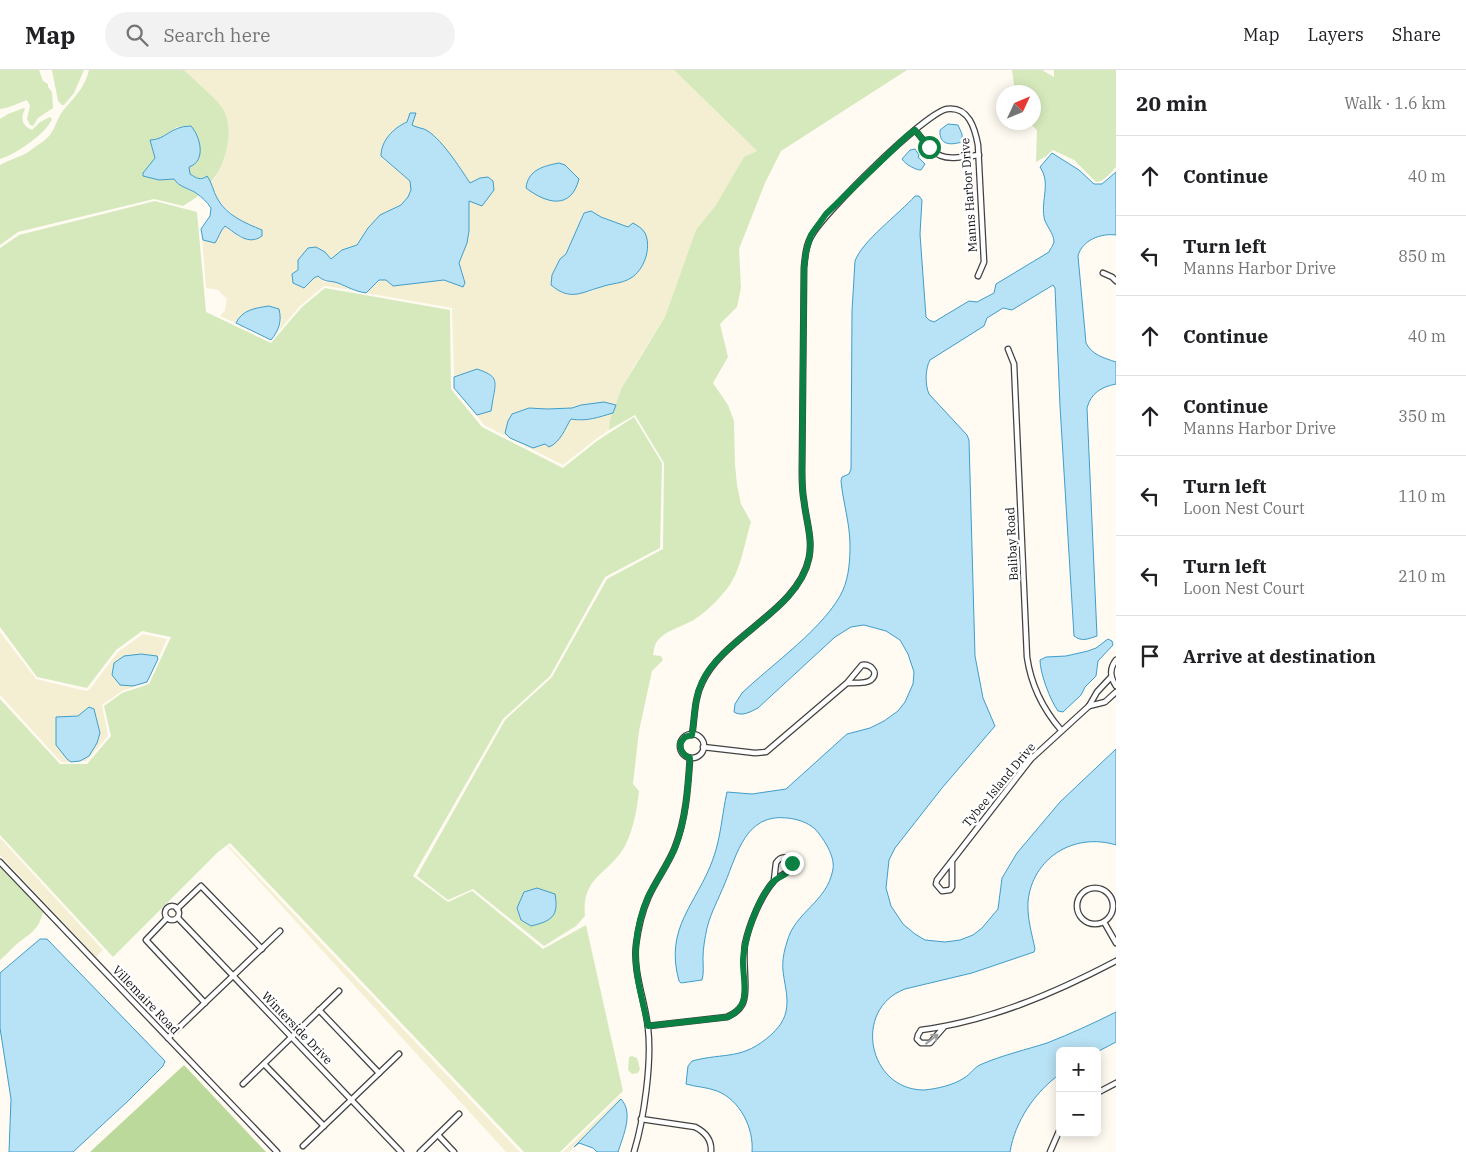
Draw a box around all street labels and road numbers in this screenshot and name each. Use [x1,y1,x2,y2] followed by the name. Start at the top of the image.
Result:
[957,137,980,253] street label: Manns Harbor Drive
[1002,507,1021,581] street label: Balibay Road
[959,739,1038,830] street label: Tybee Island Drive
[110,962,183,1037] street label: Villemaire Road
[259,988,336,1067] street label: Winterside Drive

